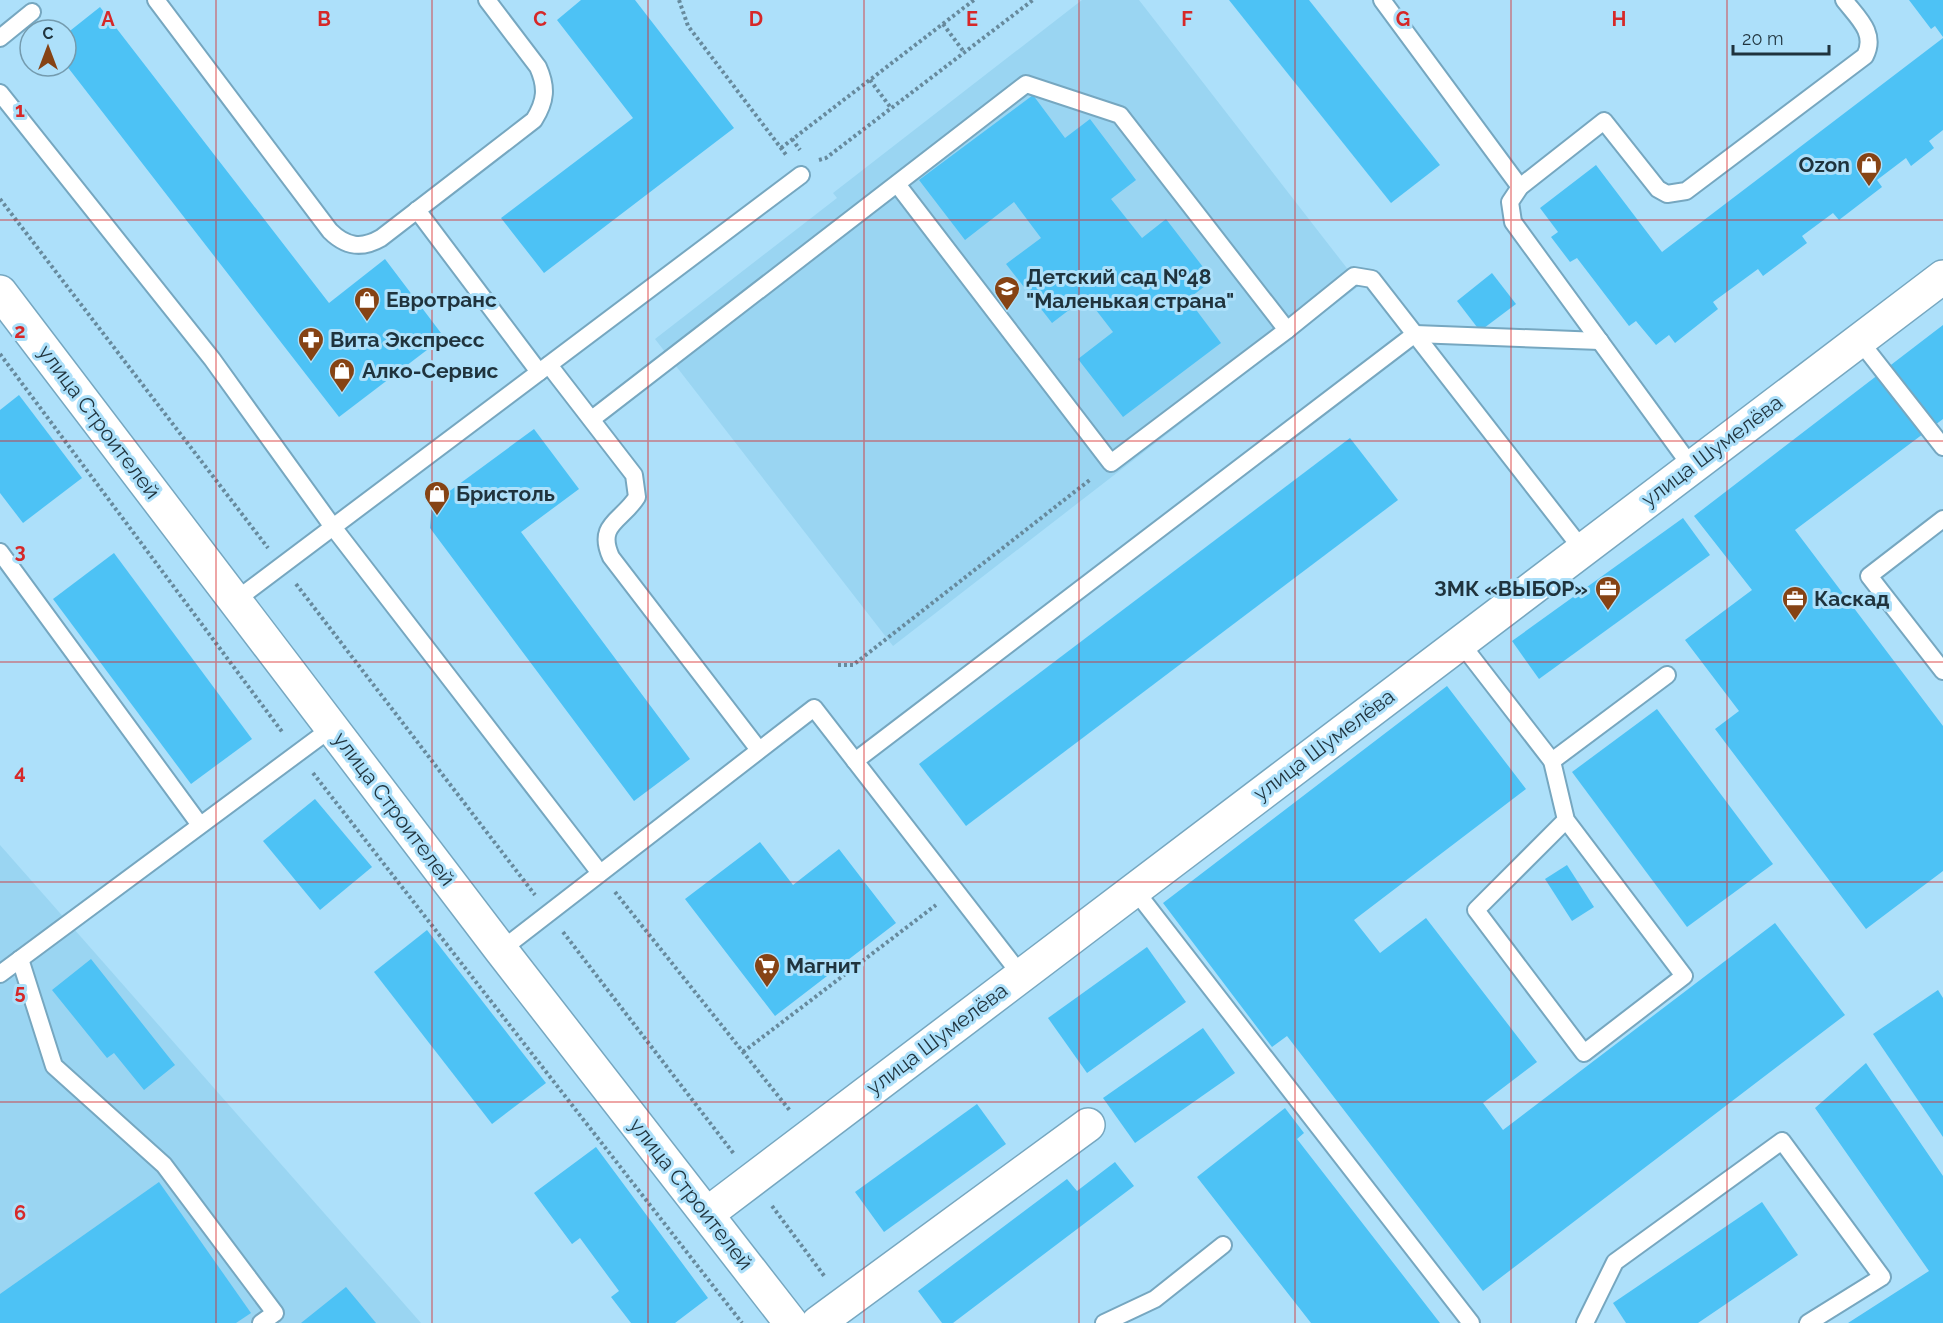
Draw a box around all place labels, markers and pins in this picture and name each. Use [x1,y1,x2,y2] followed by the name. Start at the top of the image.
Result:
[1854,150,1884,188] shop icon: Ozon
[1799,152,1850,177] place label: Ozon
[1026,264,1234,313] place label: Детский сад №48 "Маленькая страна"
[992,274,1022,312] school or university icon: Детский сад №48 "Маленькая страна"
[352,285,382,323] shop icon: Евротранс
[386,287,497,312] place label: Евротранс
[296,325,326,363] pharmacy icon: Вита Экспресс
[330,327,485,352] place label: Вита Экспресс
[327,356,357,394] shop icon: Алко-Сервис
[362,358,499,383] place label: Алко-Сервис
[422,479,452,517] shop icon: Бристоль
[456,481,555,506] place label: Бристоль
[1593,574,1623,612] office icon: ЗМК «ВЫБОР»
[1434,576,1588,601] place label: ЗМК «ВЫБОР»
[1780,584,1810,622] office icon: Каскад
[1814,586,1889,611] place label: Каскад
[752,951,782,989] supermarket icon: Магнит
[786,953,862,978] place label: Магнит

